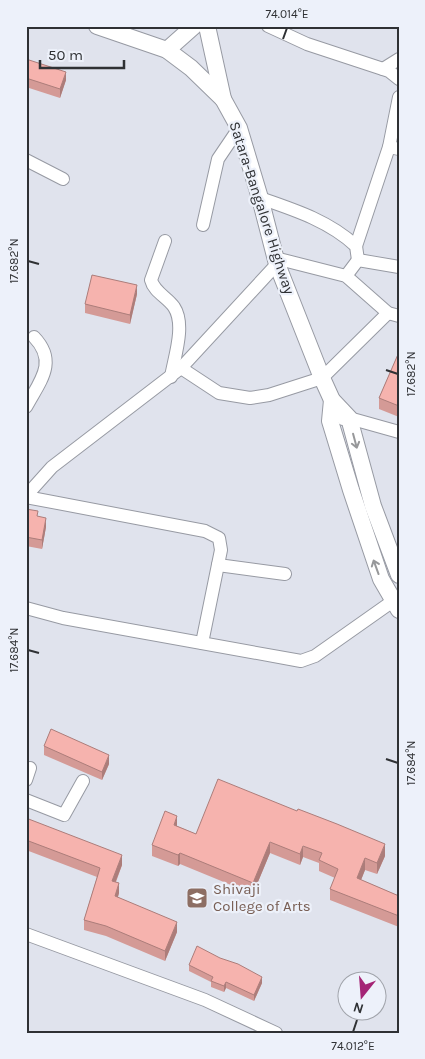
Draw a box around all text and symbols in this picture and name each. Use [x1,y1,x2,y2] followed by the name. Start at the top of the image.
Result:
[265,7,309,21] text: 74.014°E
[40,38,124,70] scale bar
[48,46,83,64] text: 50 m
[226,119,298,297] street label: Satara-Bangalore Highway
[7,238,21,284] text: 17.682°N
[404,351,418,397] text: 17.682°N
[351,433,361,449] one-way arrow
[371,560,380,575] one-way arrow
[7,628,21,672] text: 17.684°N
[404,741,418,785] text: 17.684°N
[213,880,311,915] place label: Shivaji College of Arts
[185,886,209,910] school or university icon: Shivaji College of Arts
[338,972,388,1022] north arrow
[351,998,366,1018] text: N
[331,1039,375,1053] text: 74.012°E

